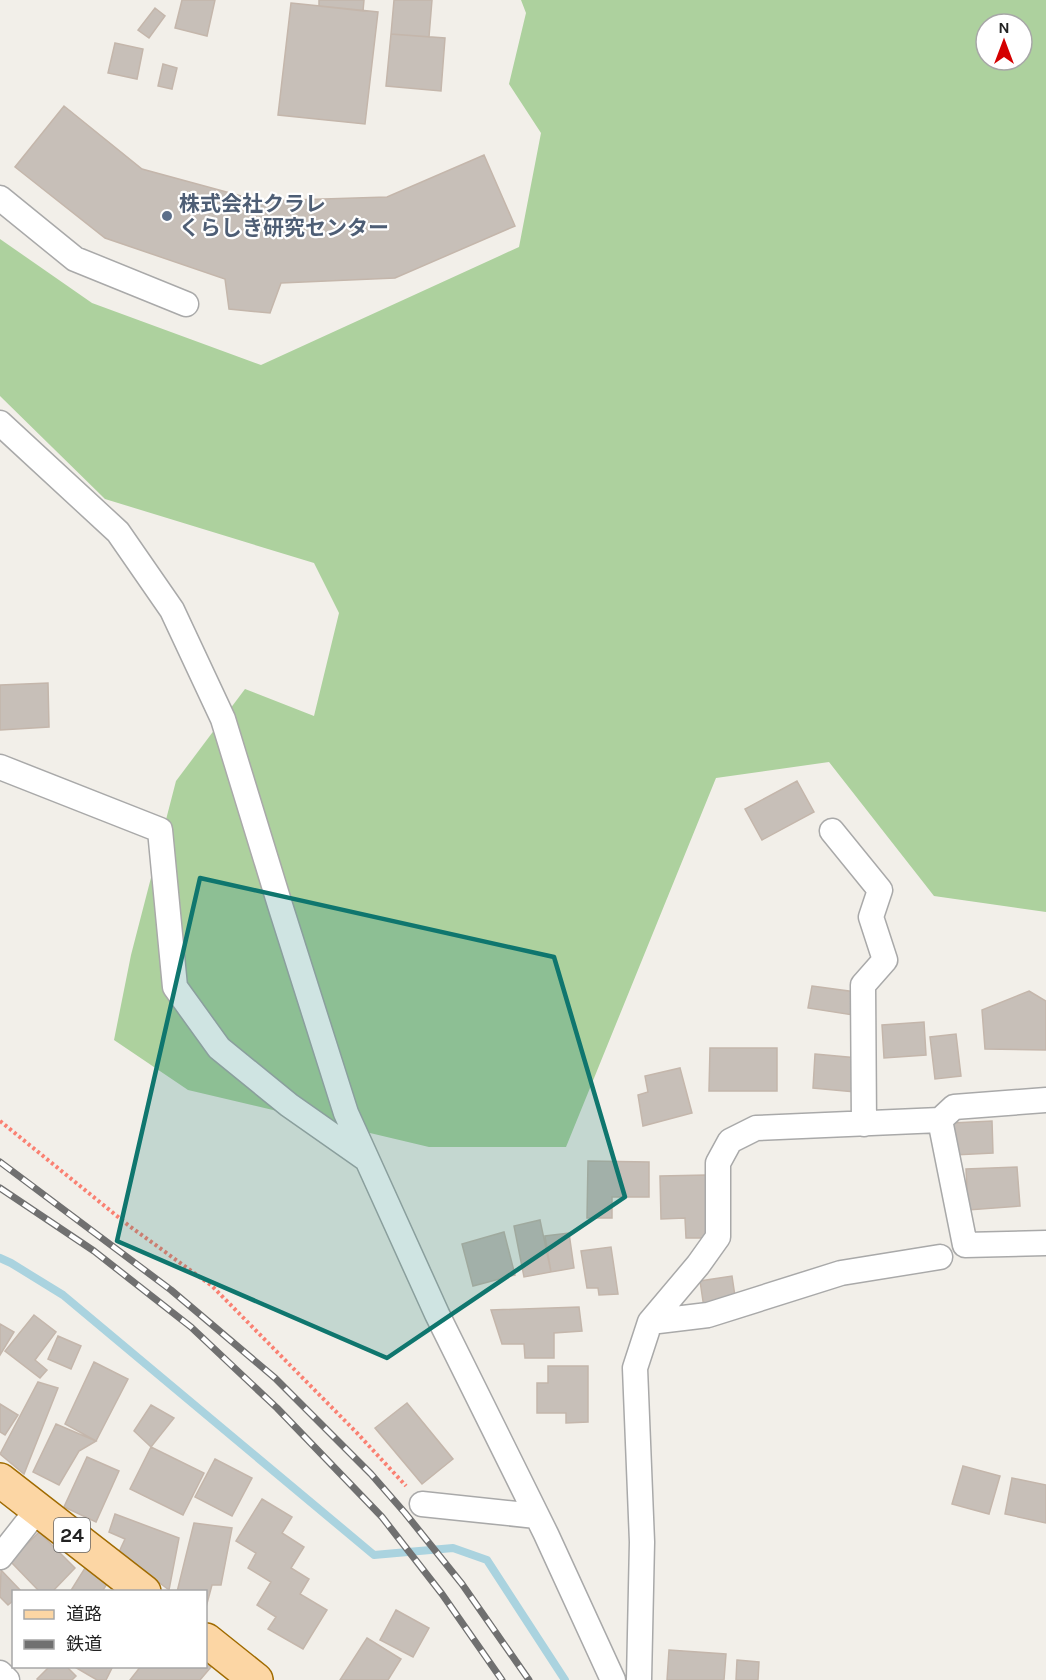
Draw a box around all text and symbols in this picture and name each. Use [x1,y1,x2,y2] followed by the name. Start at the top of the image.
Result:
[974,12,1034,72] north arrow
[998,18,1010,37] text: N
[179,192,389,240] place label: 株式会社クラレ くらしき研究センター
[160,209,174,223] marker: 株式会社クラレ くらしき研究センター
[54,1518,90,1552] road number: 24
[12,1590,207,1668] legend
[66,1603,102,1625] text: 道路
[66,1633,102,1655] text: 鉄道

